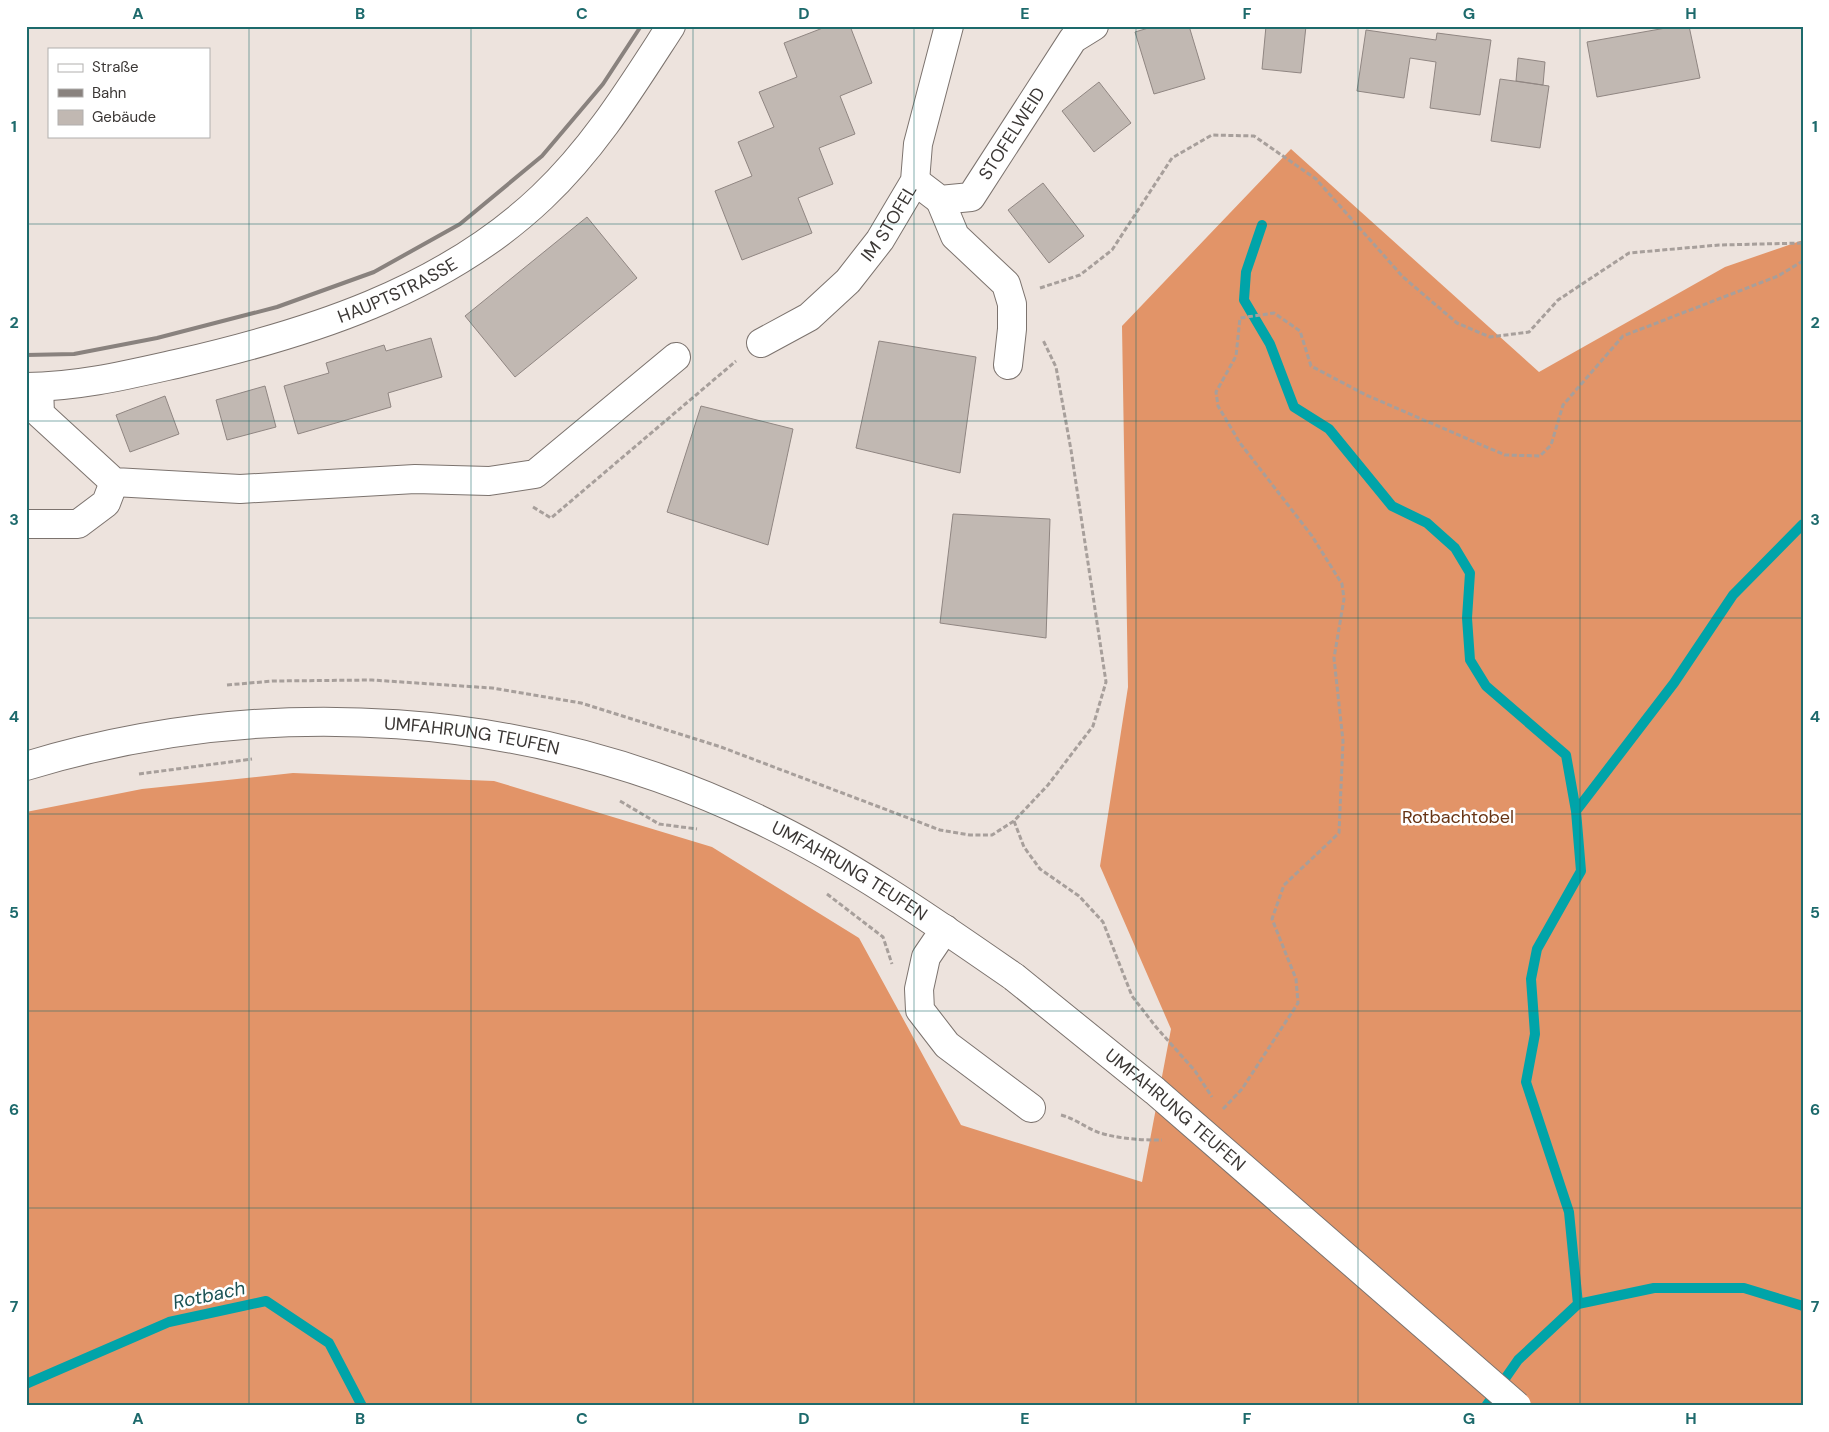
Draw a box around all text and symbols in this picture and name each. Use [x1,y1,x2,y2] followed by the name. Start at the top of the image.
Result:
[132,3,144,24] text: A
[355,3,365,24] text: B
[576,3,588,24] text: C
[798,3,810,24] text: D
[1020,3,1030,24] text: E
[1243,3,1252,24] text: F
[1463,3,1475,24] text: G
[1685,3,1697,24] text: H
[48,48,210,138] legend
[92,57,139,77] text: Straße
[92,83,126,103] text: Bahn
[973,83,1051,185] street label: STOFELWEID
[92,107,156,127] text: Gebäude
[11,116,17,137] text: 1
[1812,116,1818,137] text: 1
[856,180,922,266] street label: IM STOFEL
[334,252,462,329] street label: HAUPTSTRASSE
[9,312,19,333] text: 2
[1810,312,1820,333] text: 2
[9,509,19,530] text: 3
[1810,509,1820,530] text: 3
[9,706,19,727] text: 4
[1810,706,1820,727] text: 4
[383,711,562,761] street label: UMFAHRUNG TEUFEN
[1402,805,1514,829] park label: Rotbachtobel
[768,815,932,926] street label: UMFAHRUNG TEUFEN
[9,902,19,923] text: 5
[1810,902,1820,923] text: 5
[1100,1043,1251,1176] street label: UMFAHRUNG TEUFEN
[9,1099,19,1120] text: 6
[1810,1099,1820,1120] text: 6
[170,1275,248,1315] water label: Rotbach
[10,1296,19,1317] text: 7
[1811,1296,1820,1317] text: 7
[132,1408,144,1429] text: A
[355,1408,365,1429] text: B
[576,1408,588,1429] text: C
[798,1408,810,1429] text: D
[1020,1408,1030,1429] text: E
[1243,1408,1252,1429] text: F
[1463,1408,1475,1429] text: G
[1685,1408,1697,1429] text: H

